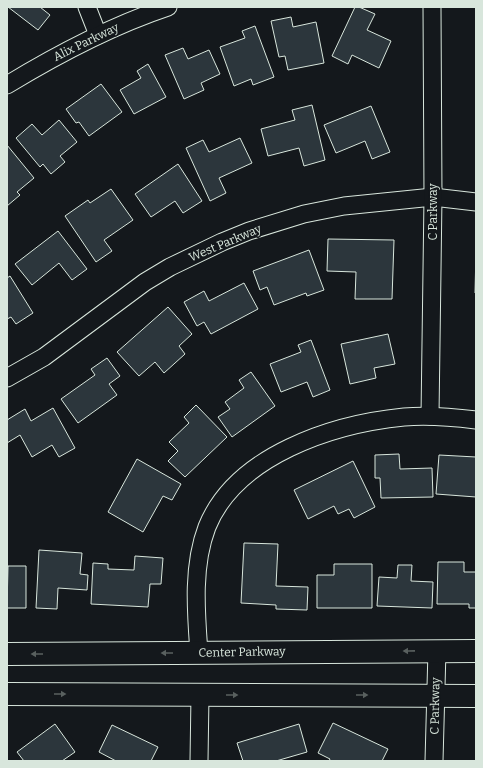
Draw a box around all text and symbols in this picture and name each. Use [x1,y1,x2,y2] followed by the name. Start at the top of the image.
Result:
[51,20,122,64] street label: Alix Parkway
[426,183,440,241] street label: C Parkway
[187,221,264,265] street label: West Parkway
[198,644,286,660] street label: Center Parkway
[402,648,415,654] one-way arrow
[160,650,173,656] one-way arrow
[30,651,43,657] one-way arrow
[428,677,443,735] street label: C Parkway
[54,691,66,698] one-way arrow
[226,692,239,698] one-way arrow
[356,692,368,699] one-way arrow

